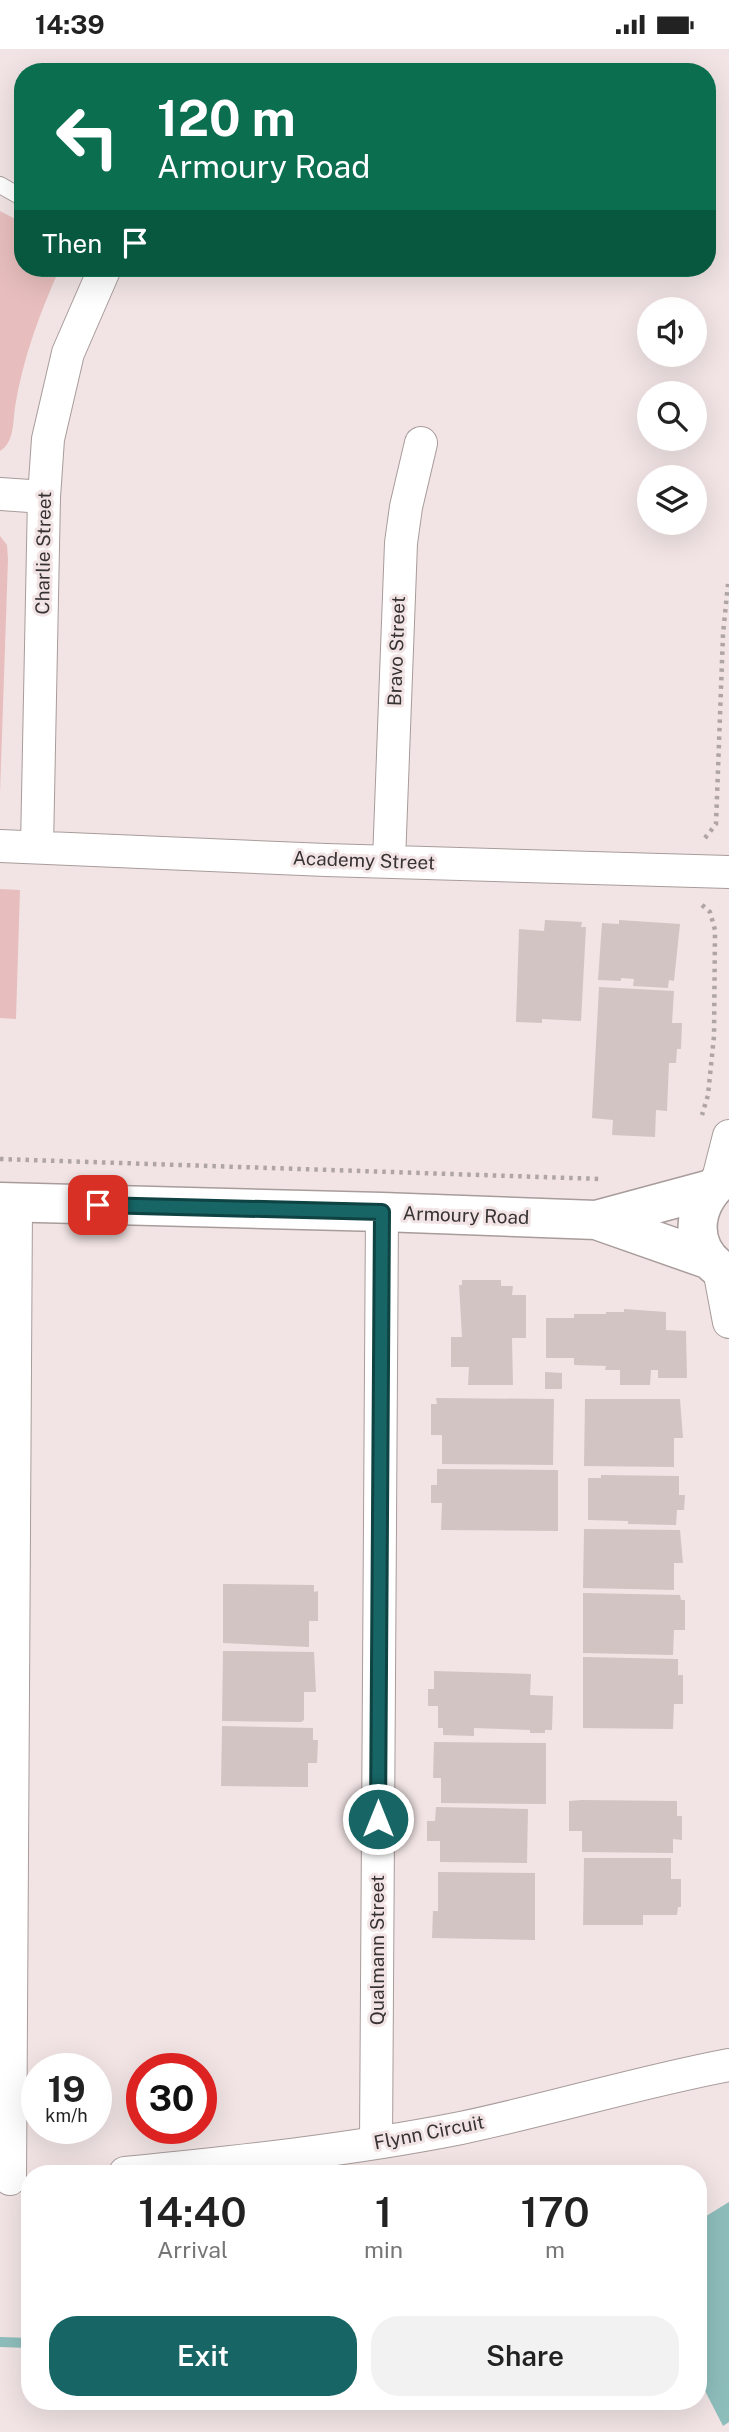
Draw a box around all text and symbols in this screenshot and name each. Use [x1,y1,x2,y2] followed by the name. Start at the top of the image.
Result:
[35,9,105,40] text: 14:39
[157,89,296,147] text: 120 m
[42,91,133,182] icon: left
[157,148,370,185] text: Armoury Road
[116,224,154,262] icon: arrive
[42,228,102,259] text: Then
[637,297,707,535] map controls
[637,297,707,367] button: sound
[637,381,707,451] button: search
[637,465,707,535] button: layers
[31,491,55,615] street label: Charlie Street
[383,596,409,706] street label: Bravo Street
[292,847,436,873] street label: Academy Street
[68,1175,128,1235] pin
[79,1186,117,1224] icon: arrive
[402,1202,530,1228] street label: Armoury Road
[341,1782,415,1856] position arrow
[366,1875,388,2025] street label: Qualmann Street
[126,2053,217,2144] speed limit sign: 30
[47,2069,86,2110] text: 19
[45,2105,88,2126] text: km/h
[372,2111,486,2153] street label: Flynn Circuit
[138,2187,247,2236] text: 14:40
[375,2187,392,2236] text: 1
[520,2187,590,2236] text: 170
[157,2236,228,2263] text: Arrival
[364,2236,403,2263] text: min
[545,2236,565,2263] text: m
[49,2316,357,2396] button: Exit
[371,2316,679,2396] button: Share

